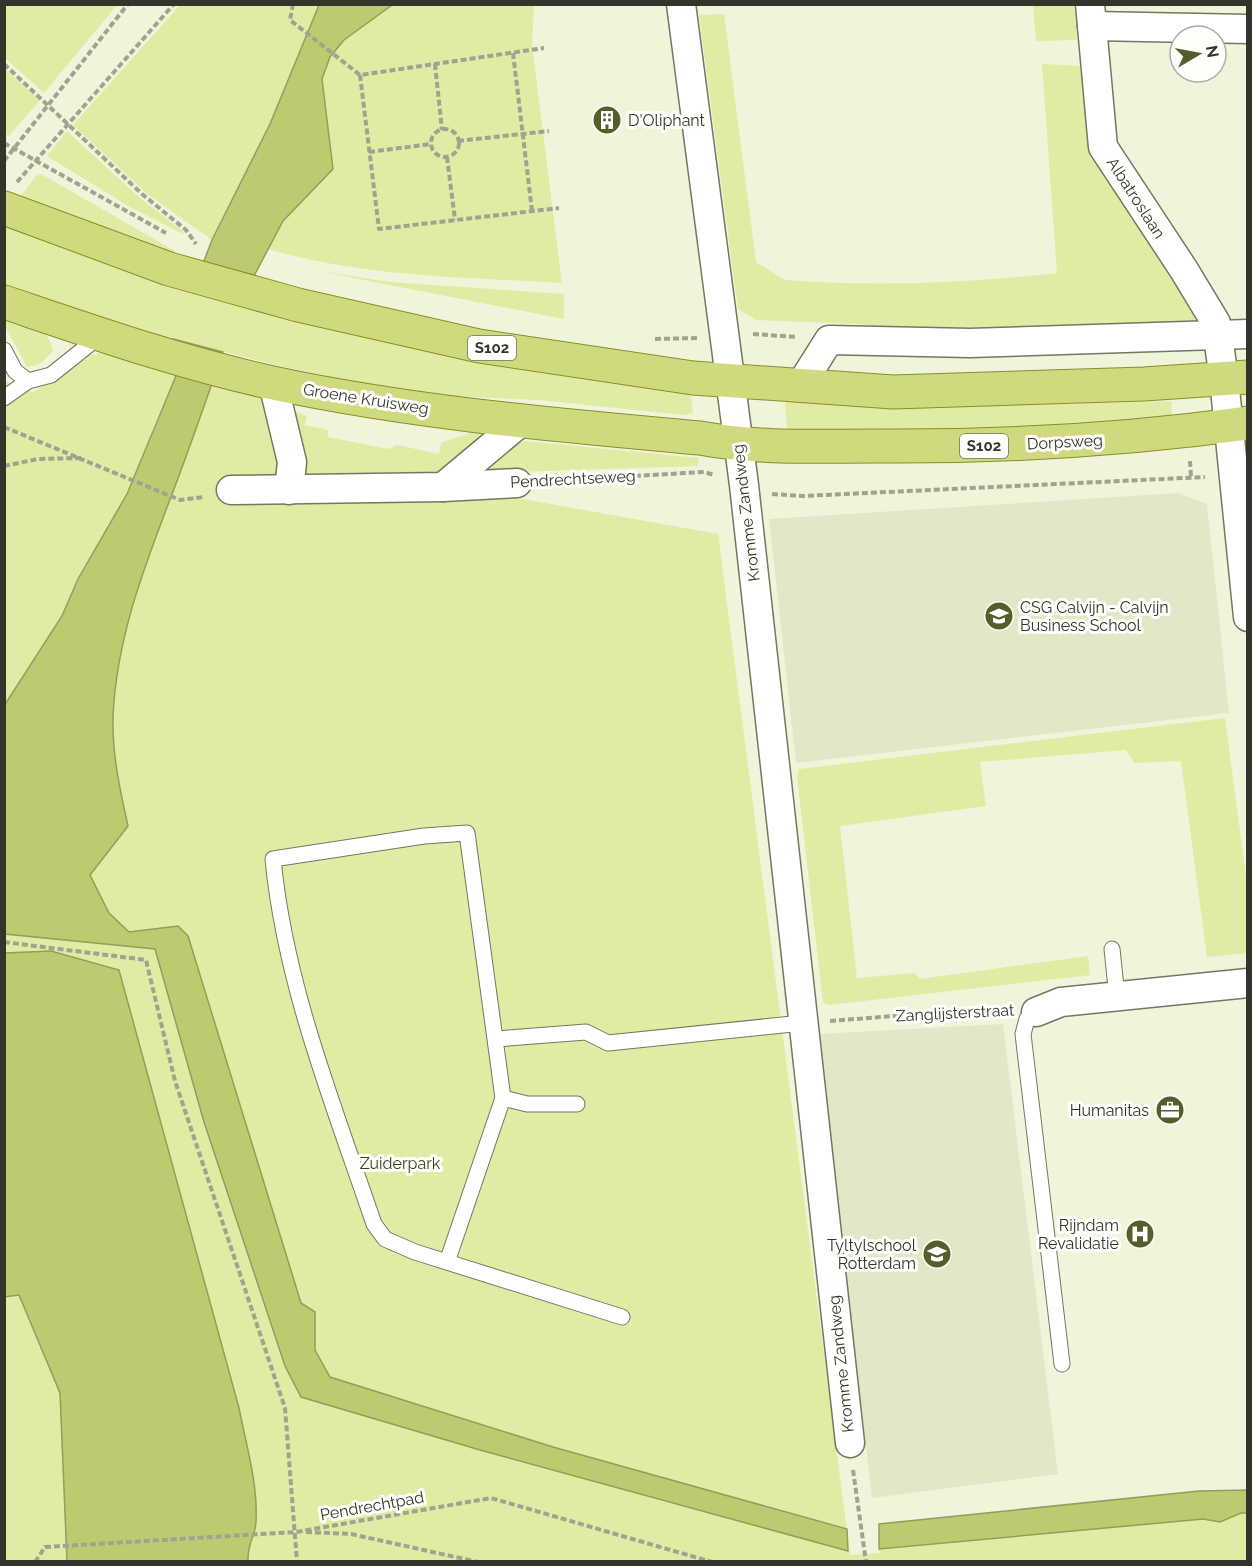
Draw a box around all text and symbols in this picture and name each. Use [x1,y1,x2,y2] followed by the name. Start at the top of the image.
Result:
[1168,24,1228,84] north arrow
[1202,44,1223,59] text: N
[591,104,623,136] building icon: D'Oliphant
[628,111,706,130] place label: D'Oliphant
[1103,154,1169,242] street label: Albatroslaan
[468,336,516,360] road number: S102
[302,380,430,418] street label: Groene Kruisweg
[1027,431,1103,453] street label: Dorpsweg
[960,434,1008,458] road number: S102
[728,443,764,583] street label: Kromme Zandweg
[510,466,636,492] street label: Pendrechtseweg
[1020,598,1169,635] place label: CSG Calvijn - Calvijn Business School
[983,600,1015,632] school or university icon: CSG Calvijn - Calvijn Business School
[895,1000,1015,1026] street label: Zanglijsterstraat
[1154,1094,1186,1126] office icon: Humanitas
[1070,1101,1149,1120] place label: Humanitas
[360,1154,441,1173] park label: Zuiderpark
[1038,1216,1119,1253] place label: Rijndam Revalidatie
[1124,1218,1156,1250] hospital icon: Rijndam Revalidatie
[827,1236,917,1273] place label: Tyltylschool Rotterdam
[921,1238,953,1270] school or university icon: Tyltylschool Rotterdam
[824,1294,858,1434] street label: Kromme Zandweg
[319,1488,425,1524] street label: Pendrechtpad

